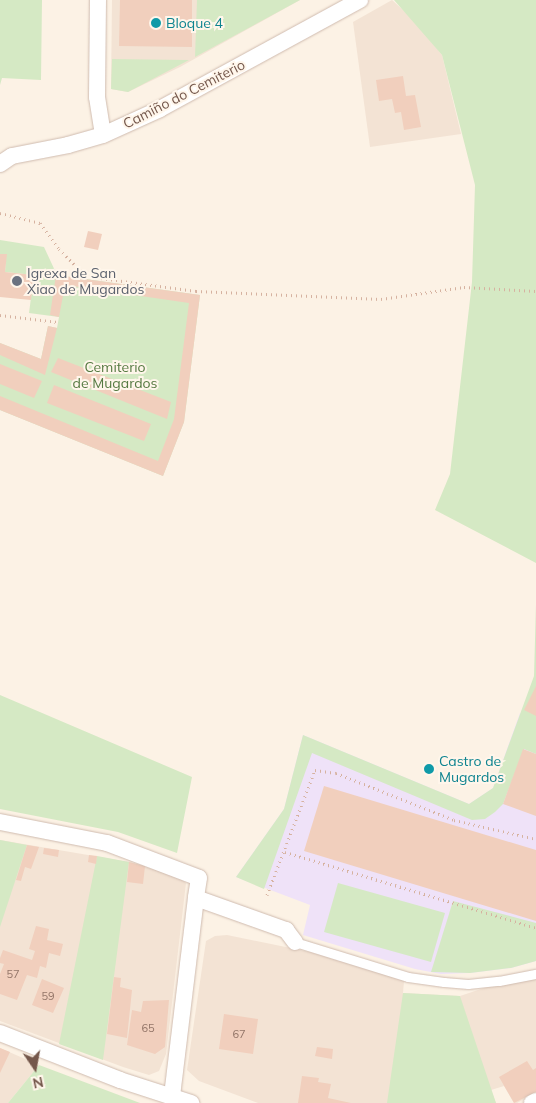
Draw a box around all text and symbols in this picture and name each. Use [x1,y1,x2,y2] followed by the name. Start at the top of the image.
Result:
[166,15,223,31] place label: Bloque 4
[150,17,162,29] marker: Bloque 4
[120,56,248,132] street label: Camiño do Cemiterio
[27,265,144,298] place label: Igrexa de San Xiao de Mugardos
[11,275,23,287] marker: Igrexa de San Xiao de Mugardos
[73,359,157,392] park label: Cemiterio de Mugardos
[439,753,504,786] place label: Castro de Mugardos
[423,763,435,775] marker: Castro de Mugardos
[6,967,20,981] house number: 57
[41,989,55,1003] house number: 59
[141,1021,155,1035] house number: 65
[232,1027,246,1041] house number: 67
[10,1043,60,1093] north arrow
[31,1073,45,1093] text: N

